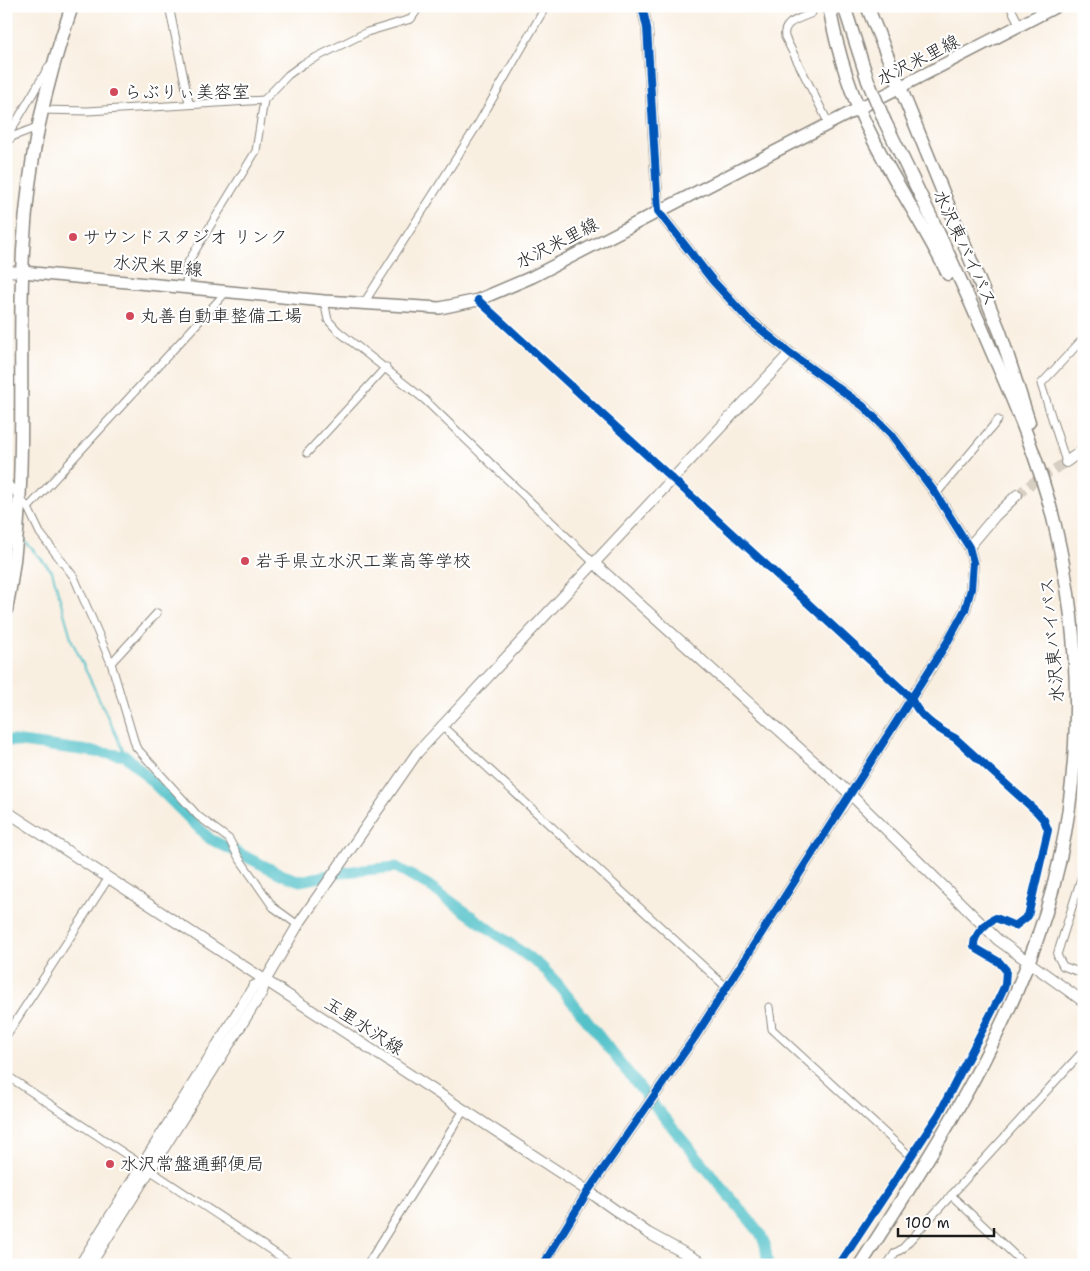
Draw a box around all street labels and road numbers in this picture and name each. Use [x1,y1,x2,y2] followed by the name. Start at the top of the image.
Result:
[872,29,964,91] street label: 水沢米里線
[928,186,1002,310] street label: 水沢東バイパス
[511,212,603,274] street label: 水沢米里線
[112,250,204,282] street label: 水沢米里線
[1035,576,1069,704] street label: 水沢東バイパス
[320,991,408,1061] street label: 玉里水沢線

